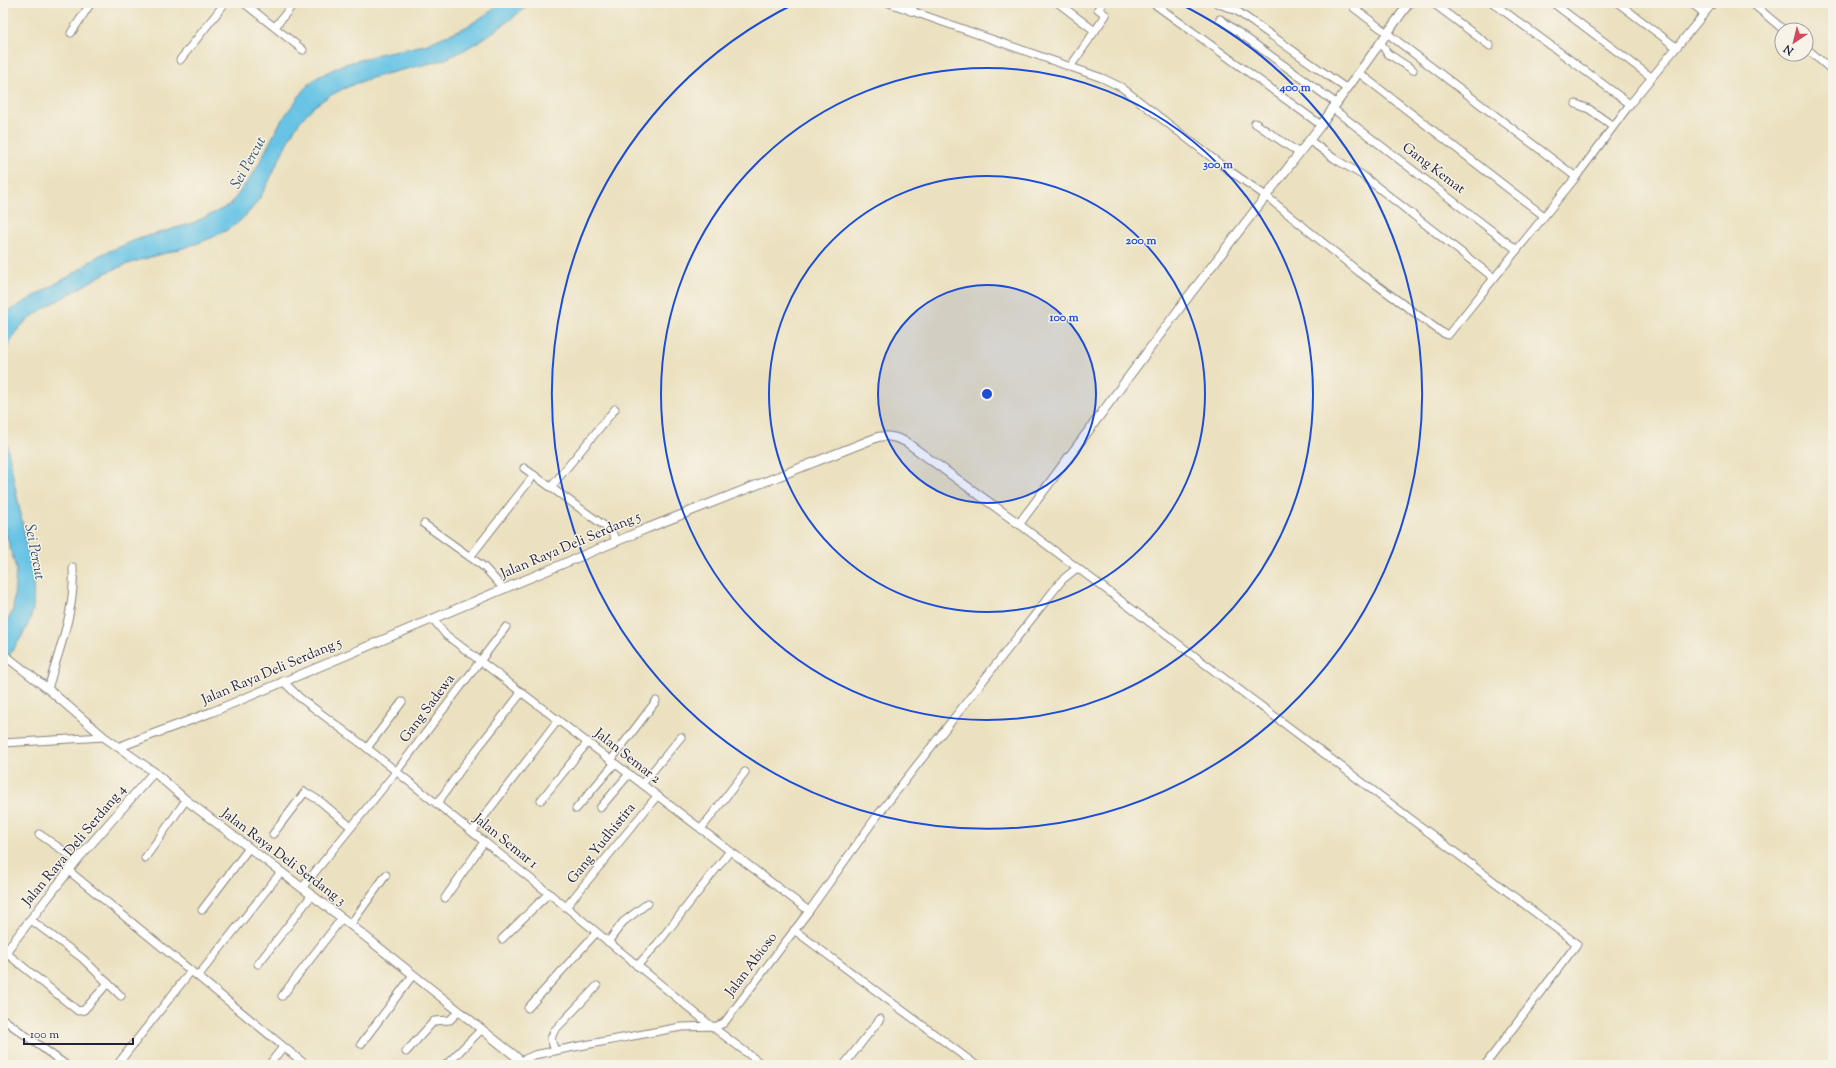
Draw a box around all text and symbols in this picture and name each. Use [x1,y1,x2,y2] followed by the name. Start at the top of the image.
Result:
[1774,22,1814,62] north arrow
[1780,40,1798,59] text: N
[1278,79,1311,97] text: 400 m
[226,133,272,193] water label: Sei Percut
[1397,139,1469,200] street label: Gang Kemat
[1203,156,1233,174] text: 300 m
[1126,232,1156,250] text: 200 m
[1048,309,1079,327] text: 100 m
[980,387,994,401] centre of rings
[497,507,644,585] street label: Jalan Raya Deli Serdang 5
[18,522,50,582] water label: Sei Percut
[198,633,345,711] street label: Jalan Raya Deli Serdang 5
[395,670,461,748] street label: Gang Sadewa
[589,724,665,790] street label: Jalan Semar 2
[18,781,132,912] street label: Jalan Raya Deli Serdang 4
[563,799,641,889] street label: Gang Yudhistira
[216,804,350,912] street label: Jalan Raya Deli Serdang 3
[468,809,542,874] street label: Jalan Semar 1
[721,928,783,1002] street label: Jalan Abioso
[24,1020,133,1046] scale bar
[30,1026,59,1044] text: 100 m

